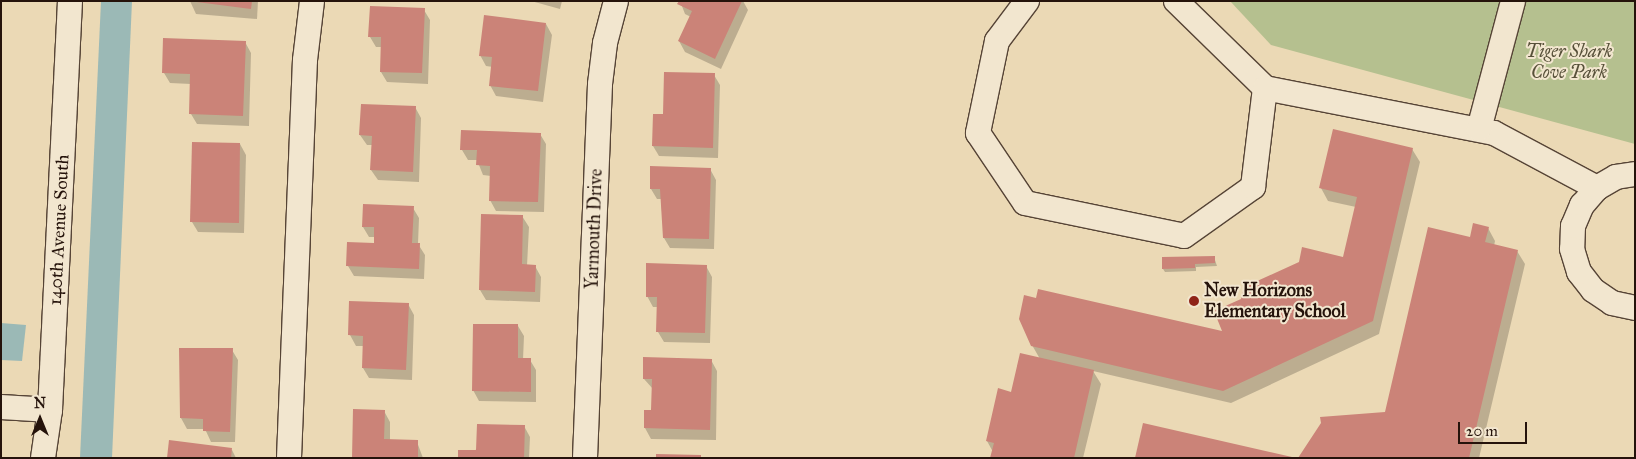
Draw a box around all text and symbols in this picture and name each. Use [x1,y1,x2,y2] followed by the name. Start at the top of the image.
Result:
[1526,41,1612,84] park label: Tiger Shark Cove Park
[44,154,74,306] street label: 140th Avenue South
[581,168,607,290] street label: Yarmouth Drive
[1204,280,1346,322] place label: New Horizons Elementary School
[1188,295,1200,307] marker: New Horizons Elementary School
[15,394,65,444] north arrow
[34,395,46,412] text: N
[1461,412,1530,444] scale bar
[1466,422,1498,440] text: 20 m

